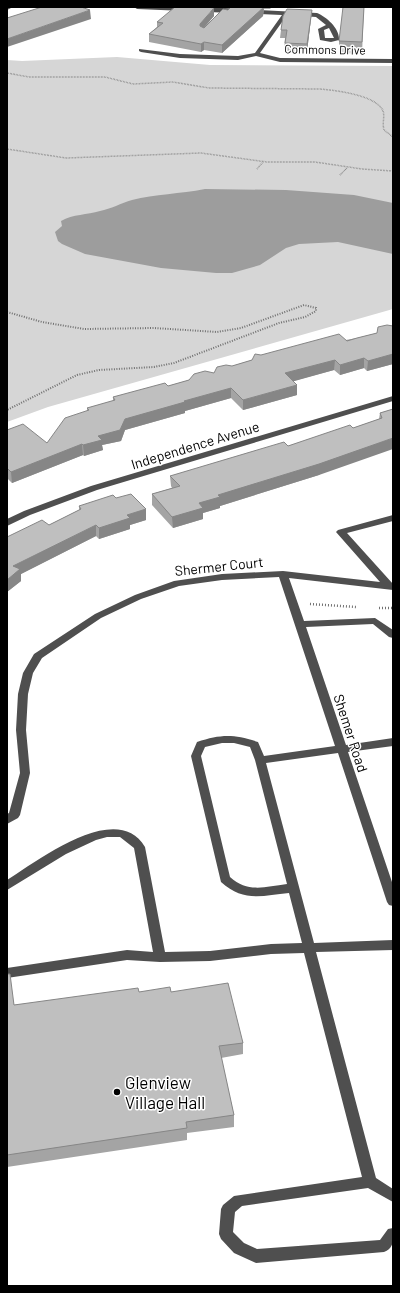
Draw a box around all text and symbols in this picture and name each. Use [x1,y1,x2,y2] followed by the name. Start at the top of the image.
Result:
[284,41,366,57] street label: Commons Drive
[129,417,261,473] street label: Independence Avenue
[174,553,264,579] street label: Shermer Court
[330,692,372,774] street label: Shemer Road
[125,1072,205,1112] place label: Glenview Village Hall
[112,1087,122,1097] marker: Glenview Village Hall

